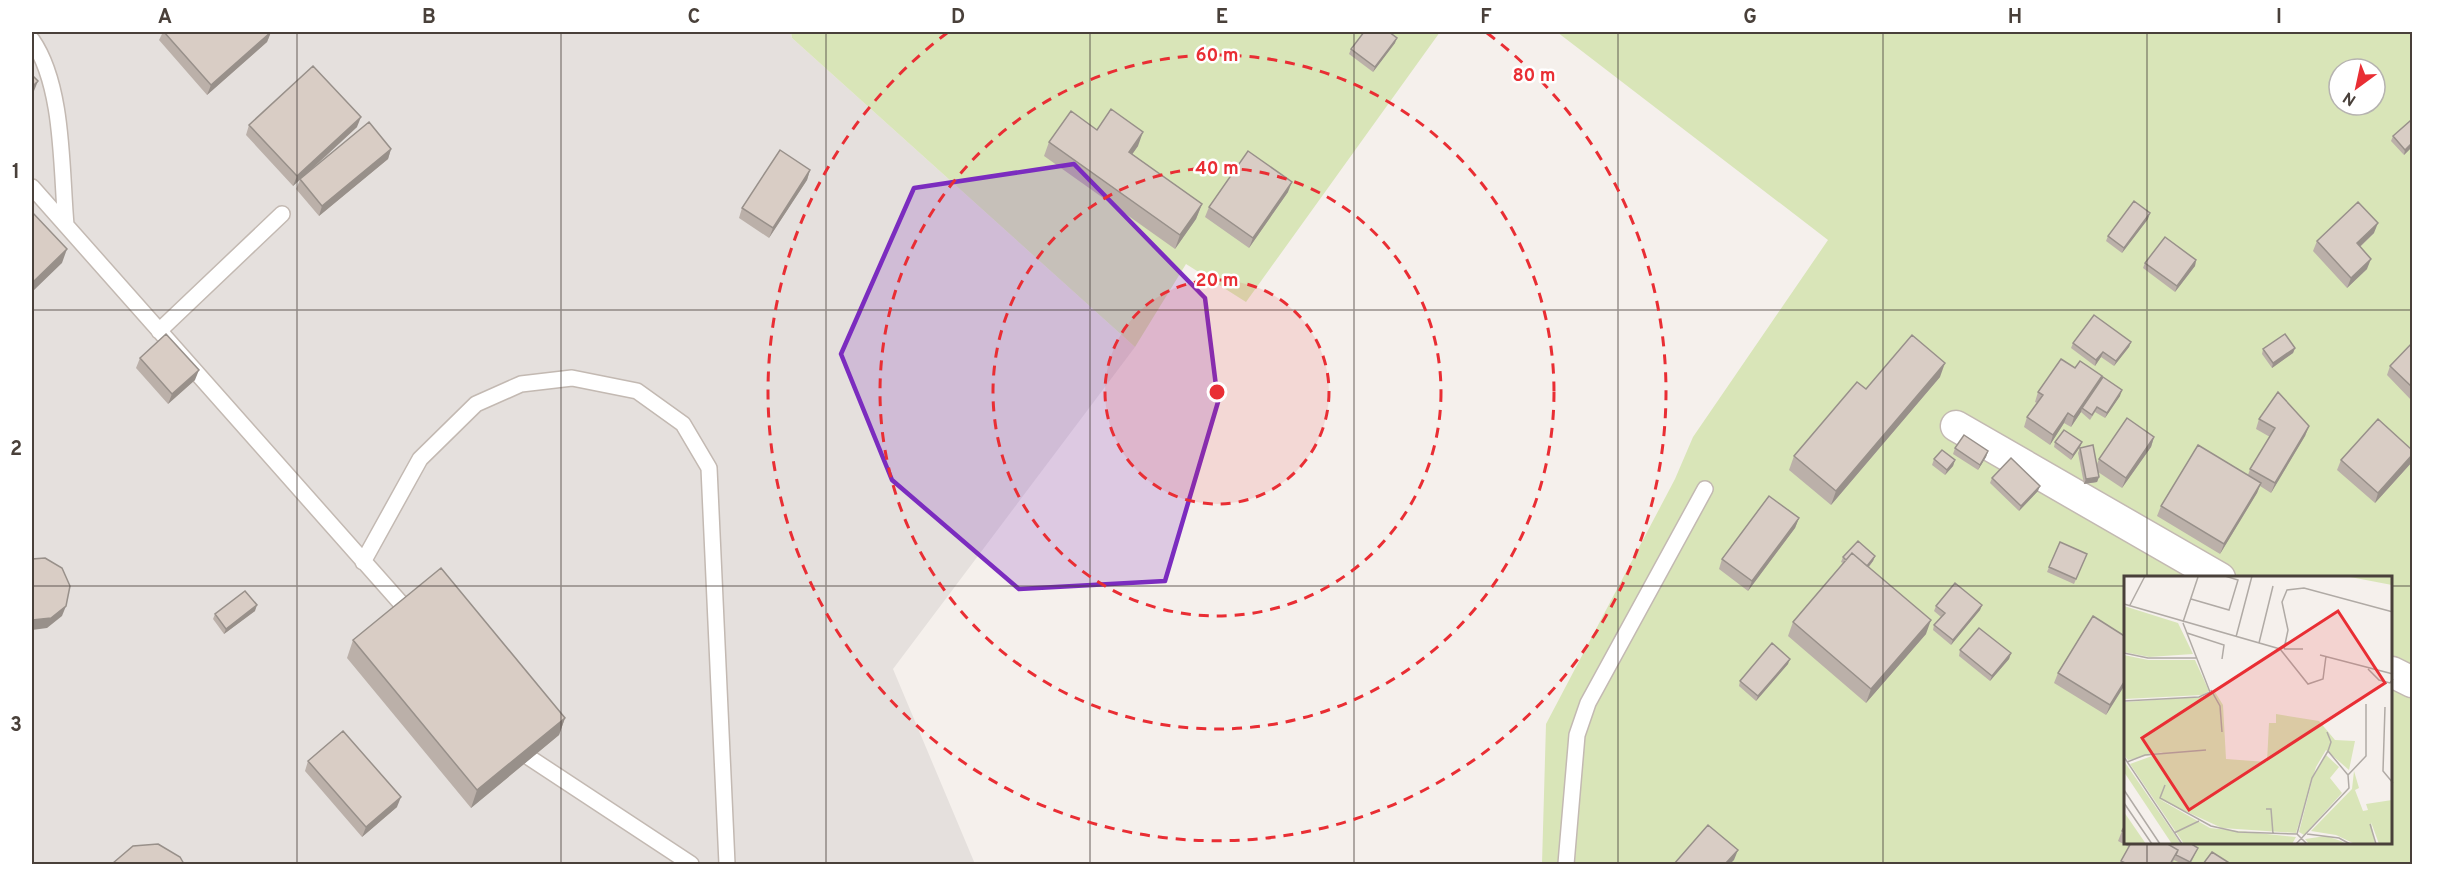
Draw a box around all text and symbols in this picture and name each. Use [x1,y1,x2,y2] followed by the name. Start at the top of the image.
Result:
[158,5,172,31] text: A
[422,5,436,31] text: B
[688,5,700,31] text: C
[951,5,965,31] text: D
[1216,5,1228,31] text: E
[1480,5,1492,31] text: F
[1743,5,1757,31] text: G
[2008,5,2022,31] text: H
[2276,5,2282,31] text: I
[1195,45,1239,68] text: 60 m
[2327,57,2387,117] north arrow
[1512,65,1556,88] text: 80 m
[2340,86,2360,109] text: N
[1195,158,1239,181] text: 40 m
[12,160,20,186] text: 1
[1195,270,1239,293] text: 20 m
[1207,382,1227,402] centre of rings
[10,437,22,463] text: 2
[2124,576,2393,845] inset map
[10,713,22,739] text: 3

